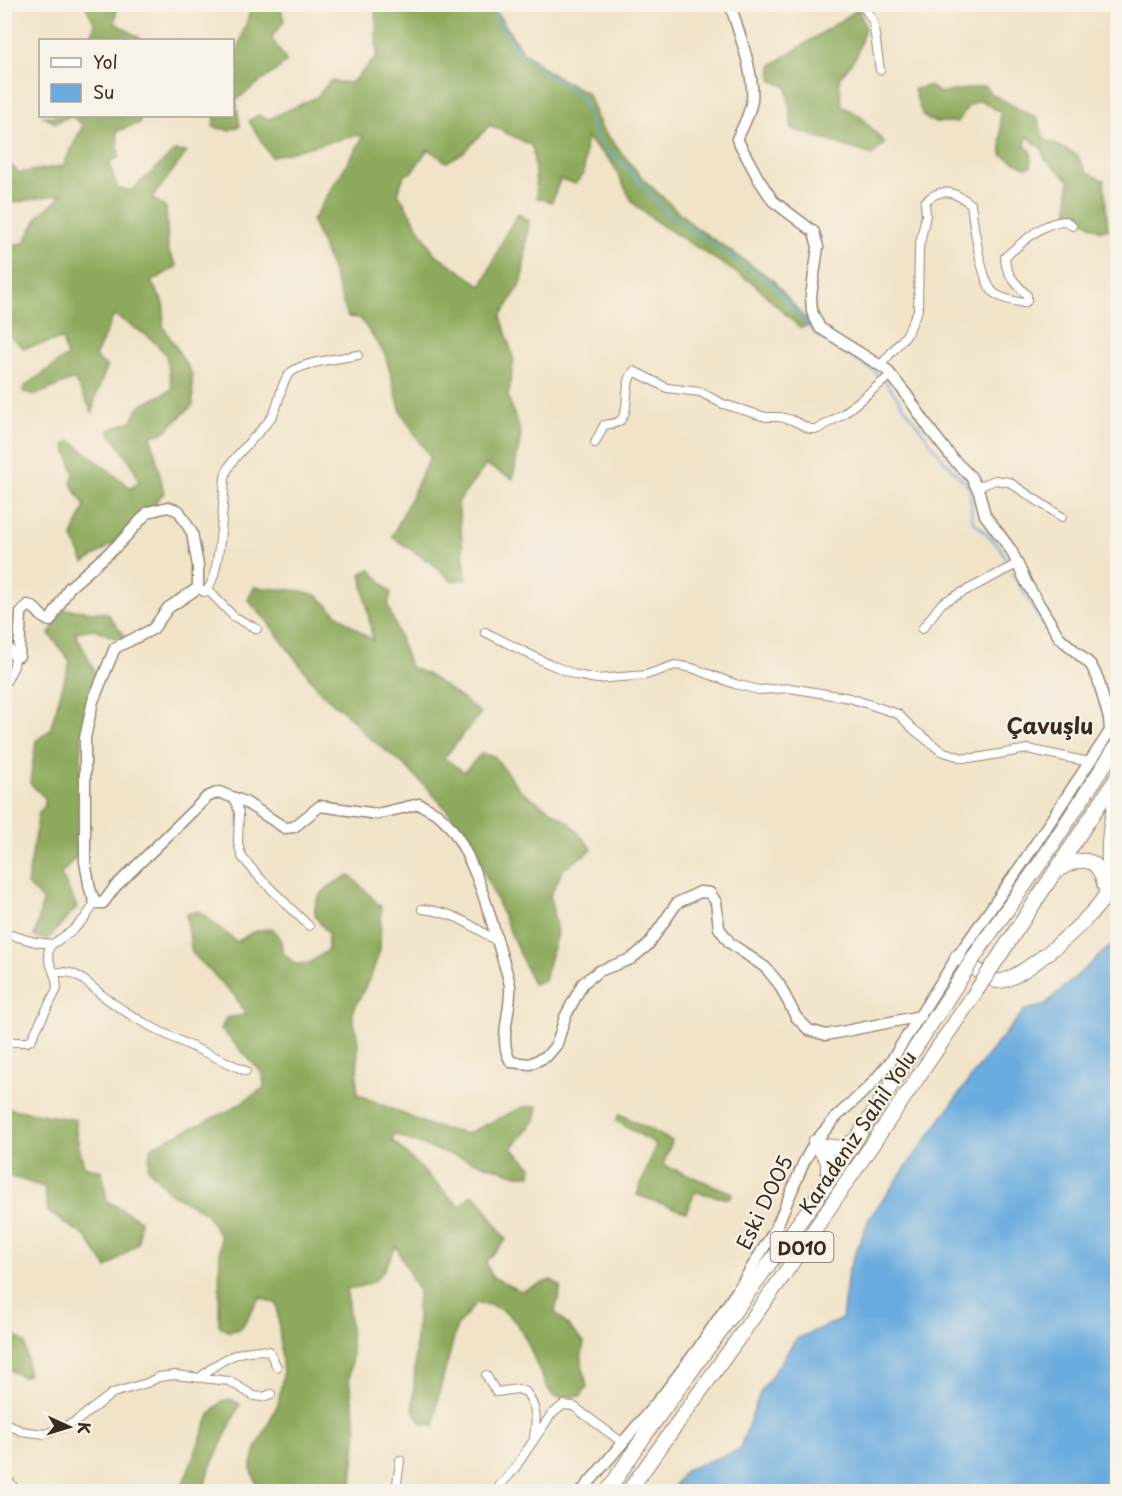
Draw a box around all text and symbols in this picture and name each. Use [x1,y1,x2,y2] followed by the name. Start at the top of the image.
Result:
[39,39,234,117] legend
[93,48,118,75] text: Yol
[93,78,114,105] text: Su
[1006,708,1094,741] district label: Çavuşlu
[791,1044,923,1220] street label: Karadeniz Sahil Yolu
[728,1150,800,1254] street label: Eski D005
[770,1232,834,1262] road number: D010
[39,1397,99,1457] north arrow
[73,1421,97,1435] text: K

